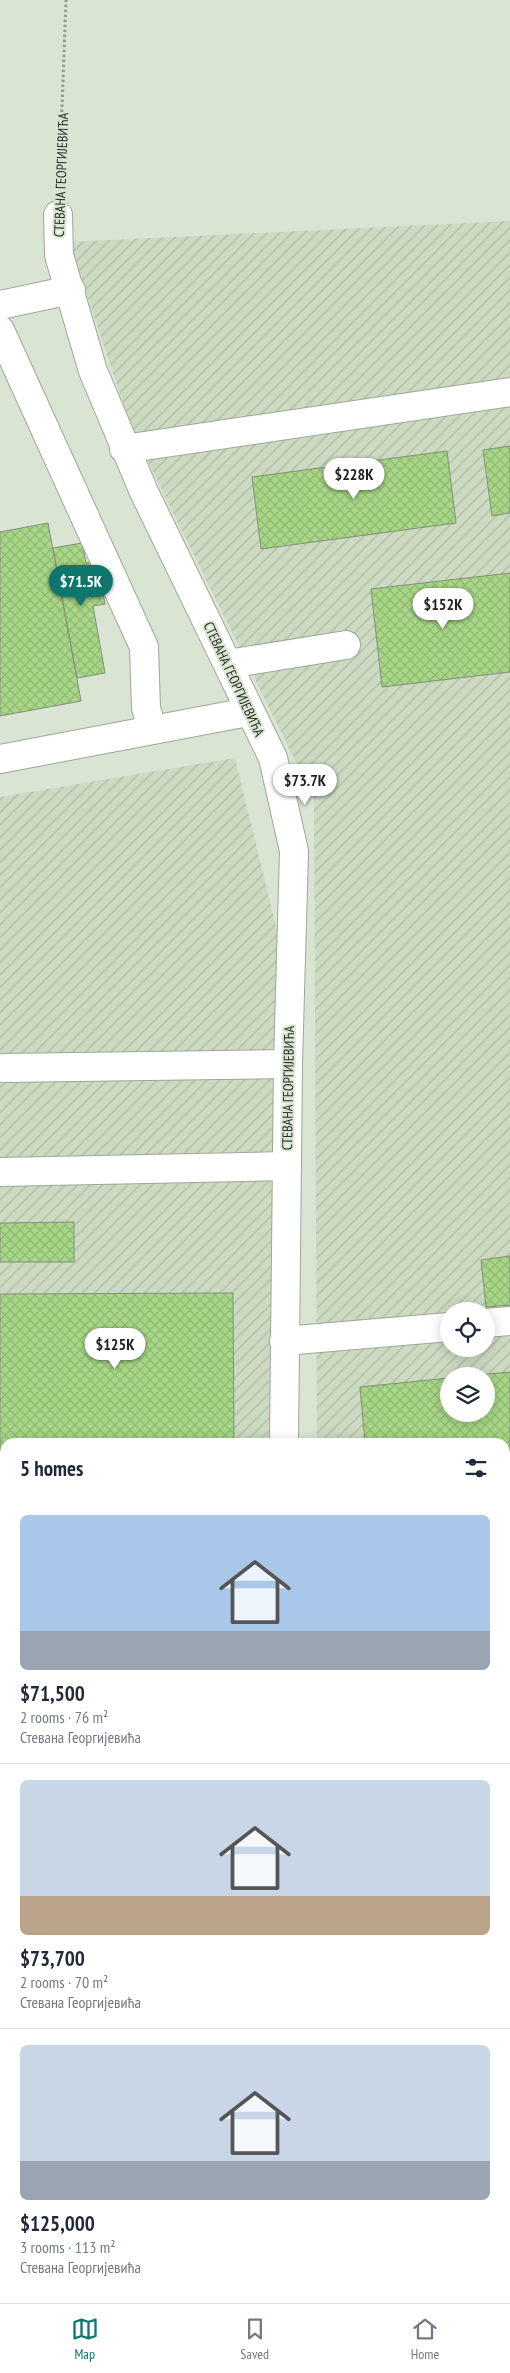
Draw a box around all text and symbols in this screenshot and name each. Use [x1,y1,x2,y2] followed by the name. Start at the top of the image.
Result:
[50,112,72,238] street label: СТЕВАНА ГЕОРГИЈЕВИЋА
[319,458,389,500] pin: $228K
[335,464,373,484] text: $228K
[40,564,122,607] pin: $71.5K
[60,571,102,591] text: $71.5K
[408,588,478,630] pin: $152K
[424,594,462,614] text: $152K
[200,619,269,740] street label: СТЕВАНА ГЕОРГИЈЕВИЋА
[264,764,346,806] pin: $73.7K
[284,770,326,790] text: $73.7K
[278,1025,298,1150] street label: СТЕВАНА ГЕОРГИЈЕВИЋА
[440,1302,495,1422] map controls
[440,1302,495,1357] button: locate
[80,1328,150,1370] pin: $125K
[96,1334,134,1354] text: $125K
[440,1367,495,1422] button: layers
[462,1454,490,1482] icon: filters
[20,1455,83,1482] text: 5 homes
[210,1547,300,1637] icon: home
[20,1680,85,1707] text: $71,500
[20,1707,108,1727] text: 2 rooms · 76 m²
[20,1727,141,1747] text: Стевана Георгијевића
[210,1813,300,1903] icon: home
[20,1945,85,1972] text: $73,700
[20,1972,108,1992] text: 2 rooms · 70 m²
[20,1992,141,2012] text: Стевана Георгијевића
[210,2078,300,2168] icon: home
[20,2210,95,2237] text: $125,000
[20,2237,116,2257] text: 3 rooms · 113 m²
[20,2257,141,2277] text: Стевана Георгијевића
[71,2315,99,2363] tab: Map
[240,2315,269,2363] tab: Saved
[411,2315,439,2363] tab: Home

